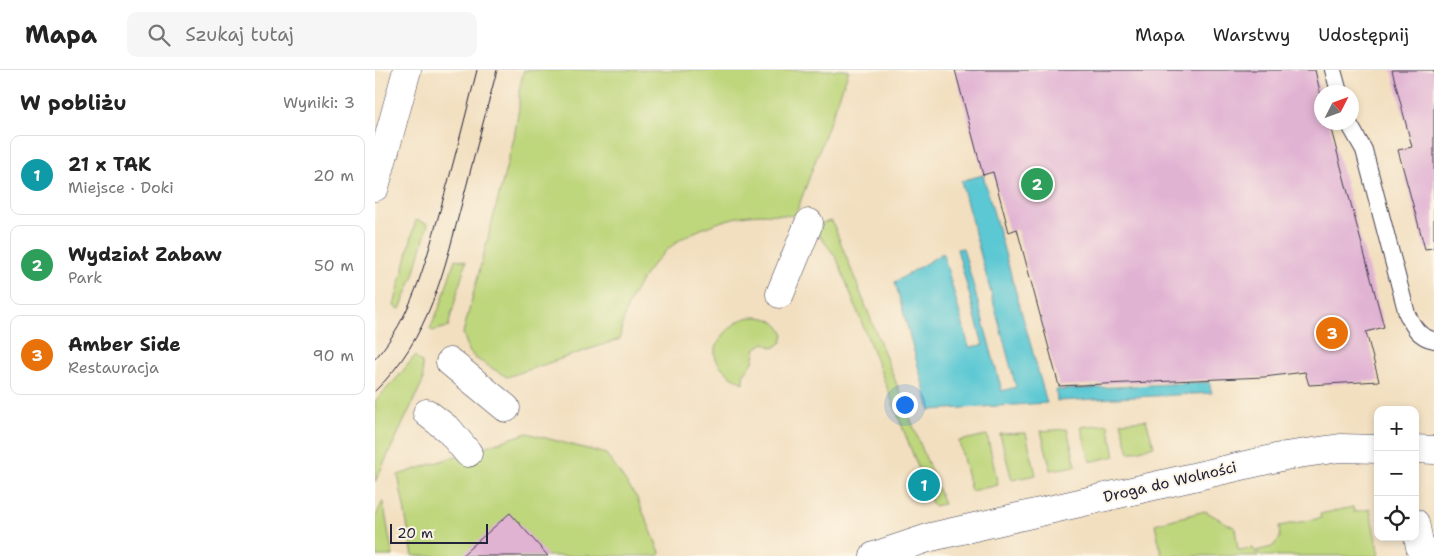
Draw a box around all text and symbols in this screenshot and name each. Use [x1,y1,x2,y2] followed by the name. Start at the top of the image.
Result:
[127,12,477,57] search box
[25,19,97,51] text: Mapa
[145,21,173,49] icon: search
[185,22,294,47] text: Szukaj tutaj
[1135,23,1185,47] text: Mapa
[1213,23,1290,47] text: Warstwy
[1318,23,1409,47] text: Udostępnij
[1314,85,1359,130] north arrow
[20,89,127,117] text: W pobliżu
[283,92,355,113] text: Wyniki: 3
[68,152,151,177] text: 21 x TAK
[33,165,41,186] text: 1
[313,165,354,186] text: 20 m
[1021,165,1053,203] pin: 2
[68,177,174,198] text: Miejsce · Doki
[68,242,222,267] text: Wydział Zabaw
[31,255,43,276] text: 2
[314,255,354,276] text: 50 m
[68,267,102,288] text: Park
[1316,314,1348,352] pin: 3
[68,332,181,357] text: Amber Side
[31,345,43,366] text: 3
[313,345,354,366] text: 90 m
[68,357,159,378] text: Restauracja
[892,392,918,418] your location
[1374,406,1419,541] map controls
[1374,406,1419,451] button: +
[1374,451,1419,496] button: −
[1101,457,1239,507] street label: Droga do Wolności
[908,466,940,504] pin: 1
[1374,496,1419,541] button: locate
[390,521,487,544] scale bar
[397,524,433,542] text: 20 m

